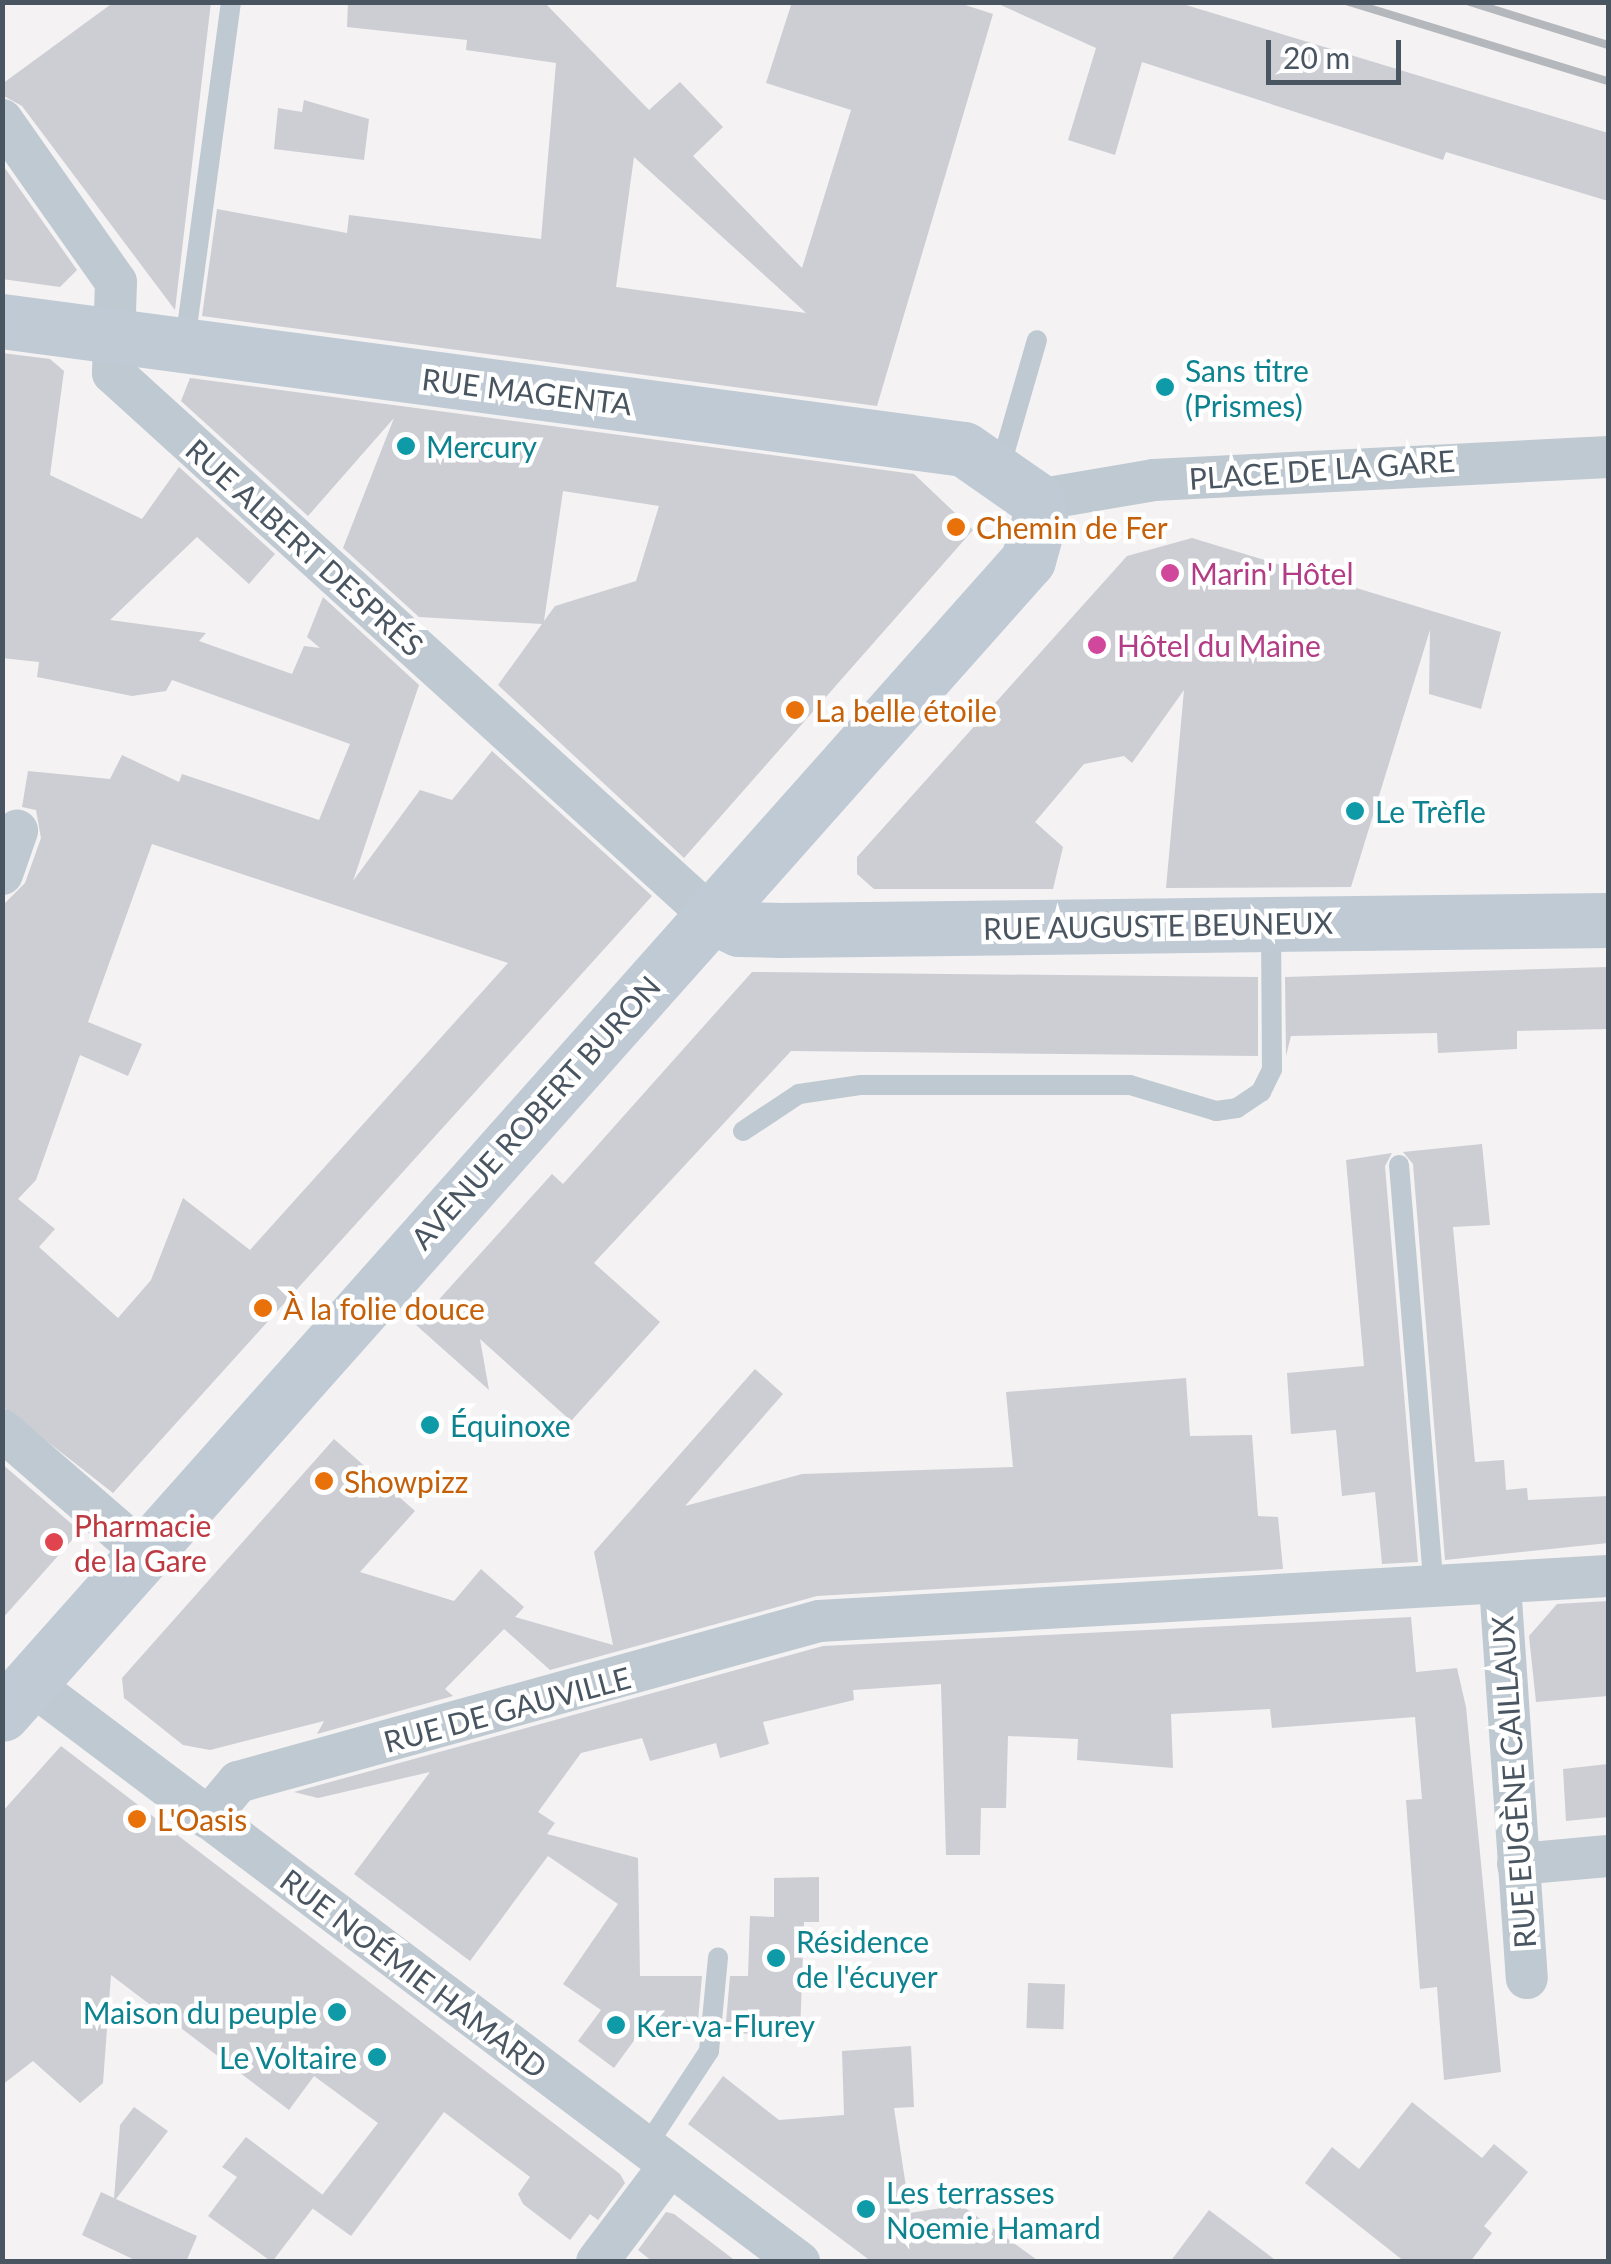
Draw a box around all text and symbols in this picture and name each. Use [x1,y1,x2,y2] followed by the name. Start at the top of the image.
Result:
[1271,20,1406,82] scale bar
[1283,39,1350,75] text: 20 m
[1185,352,1309,422] place label: Sans titre (Prismes)
[420,360,634,422] street label: RUE MAGENTA
[1154,376,1176,398] marker: Sans titre (Prismes)
[426,428,537,464] place label: Mercury
[178,430,432,664] street label: RUE ALBERT DESPRÉS
[395,435,417,457] marker: Mercury
[1187,442,1457,496] street label: PLACE DE LA GARE
[976,509,1168,545] place label: Chemin de Fer
[945,516,967,538] marker: Chemin de Fer
[1190,555,1353,591] place label: Marin' Hôtel
[1159,562,1181,584] marker: Marin' Hôtel
[1117,627,1321,663] place label: Hôtel du Maine
[1086,634,1108,656] marker: Hôtel du Maine
[815,692,997,728] place label: La belle étoile
[784,699,806,721] marker: La belle étoile
[1375,793,1487,829] place label: Le Trèfle
[1344,800,1366,822] marker: Le Trèfle
[982,904,1334,946] street label: RUE AUGUSTE BEUNEUX
[402,968,668,1256] street label: AVENUE ROBERT BURON
[283,1290,486,1326] place label: À la folie douce
[252,1297,274,1319] marker: À la folie douce
[450,1407,571,1443] place label: Équinoxe
[419,1414,441,1436] marker: Équinoxe
[344,1463,468,1499] place label: Showpizz
[313,1470,335,1492] marker: Showpizz
[74,1507,211,1578] place label: Pharmacie de la Gare
[43,1531,65,1553] marker: Pharmacie de la Gare
[1483,1615,1543,1949] street label: RUE EUGÈNE CAILLAUX
[380,1659,634,1759] street label: RUE DE GAUVILLE
[157,1801,247,1837] place label: L'Oasis
[126,1808,148,1830] marker: L'Oasis
[274,1861,554,2085] street label: RUE NOÉMIE HAMARD
[796,1923,938,1994] place label: Résidence de l'écuyer
[765,1947,787,1969] marker: Résidence de l'écuyer
[83,1994,317,2030] place label: Maison du peuple
[326,2001,348,2023] marker: Maison du peuple
[636,2007,815,2043] place label: Ker-va-Flurey
[605,2014,627,2036] marker: Ker-va-Flurey
[218,2039,357,2075] place label: Le Voltaire
[366,2046,388,2068] marker: Le Voltaire
[886,2174,1101,2244] place label: Les terrasses Noemie Hamard
[855,2198,877,2220] marker: Les terrasses Noemie Hamard

